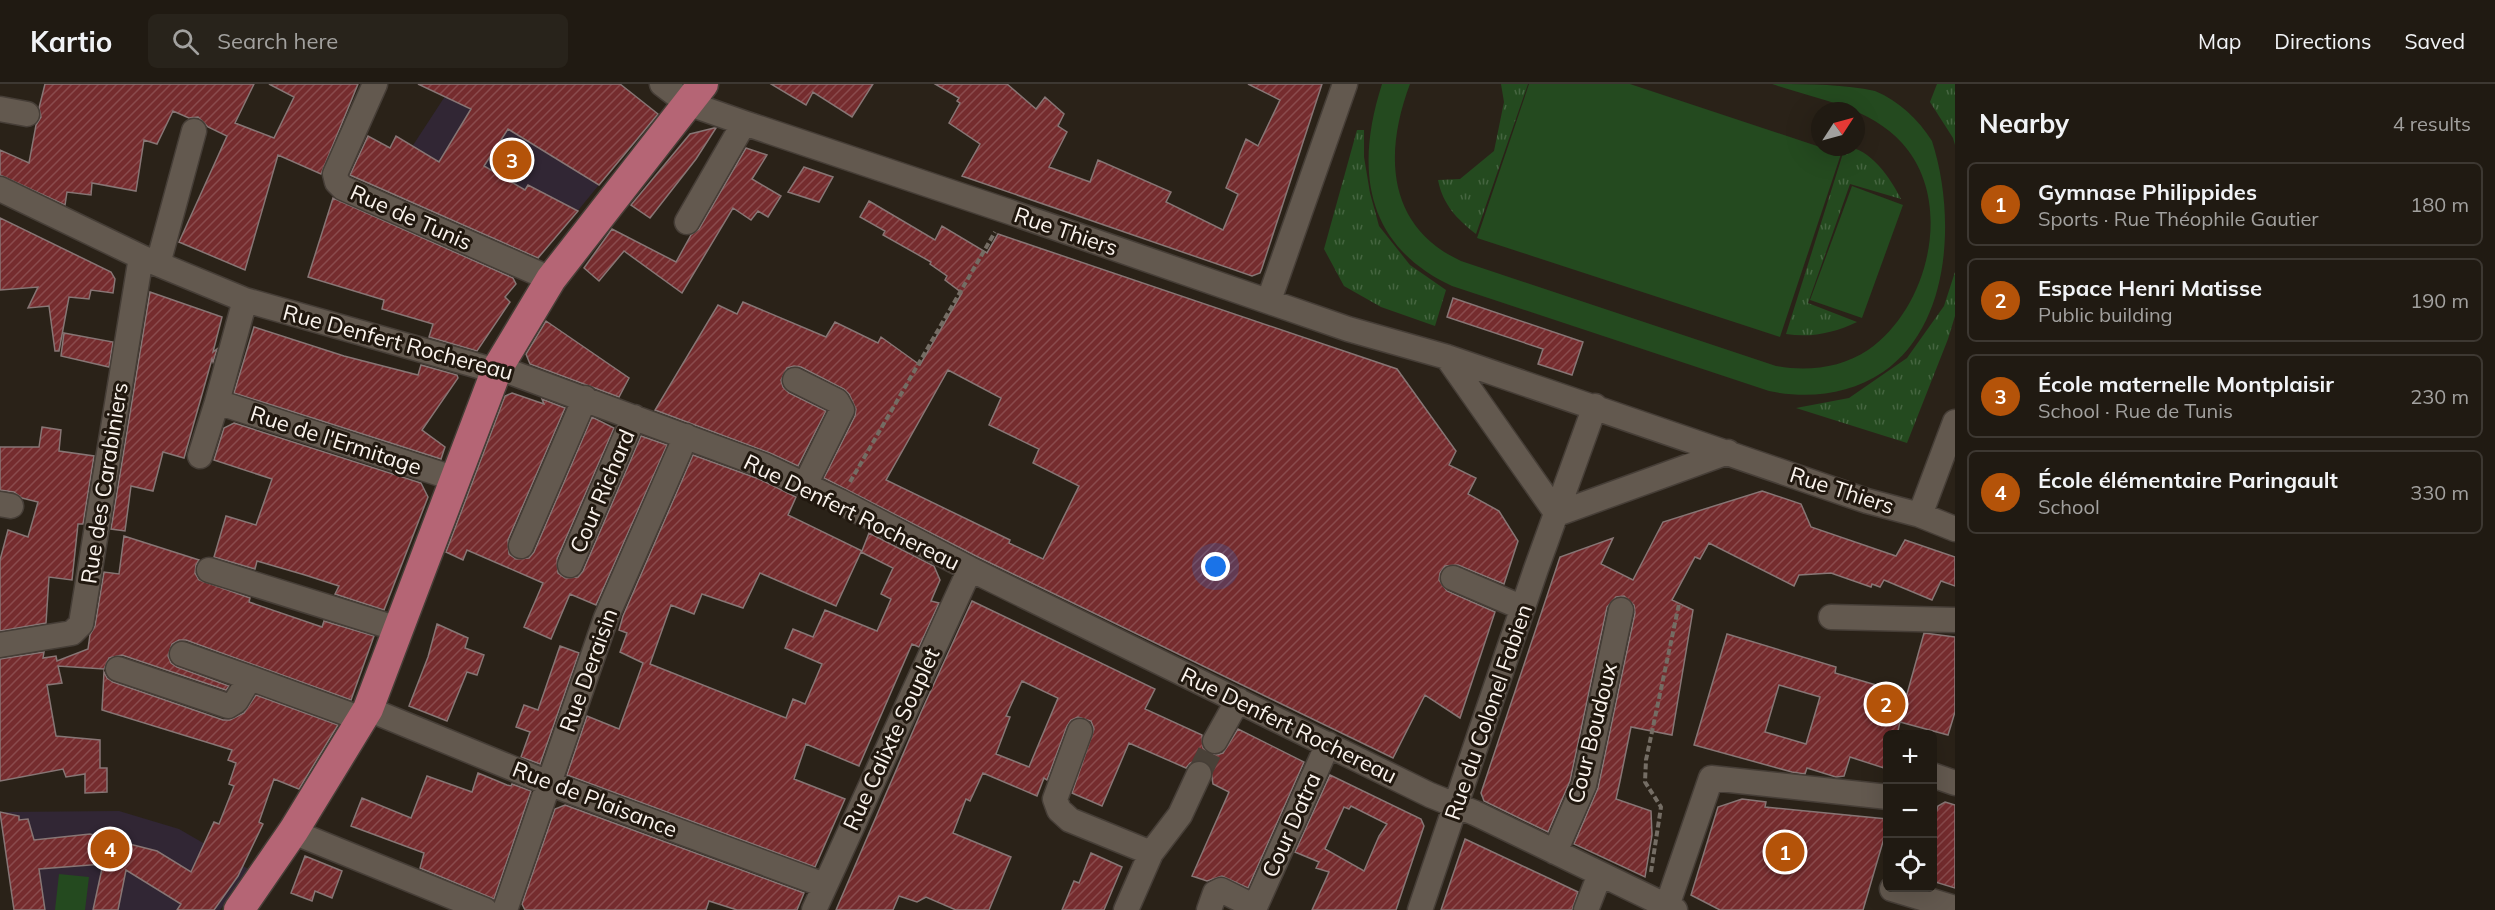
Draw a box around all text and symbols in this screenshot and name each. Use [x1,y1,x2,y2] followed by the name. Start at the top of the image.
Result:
[148,14,568,68] search box
[30,24,112,59] text: Kartio
[169,25,202,58] icon: search
[217,27,338,55] text: Search here
[2198,28,2241,54] text: Map
[2274,28,2371,54] text: Directions
[2404,28,2465,54] text: Saved
[1811,102,1865,156] north arrow
[1979,107,2069,140] text: Nearby
[2393,111,2471,136] text: 4 results
[492,138,532,182] pin: 3
[346,178,476,256] street label: Rue de Tunis
[2038,178,2257,206] text: Gymnase Philippides
[1995,192,2007,217] text: 1
[2410,192,2469,217] text: 180 m
[1010,200,1122,262] street label: Rue Thiers
[2038,206,2319,231] text: Sports · Rue Théophile Gautier
[2038,274,2262,302] text: Espace Henri Matisse
[1995,288,2007,313] text: 2
[2410,288,2469,313] text: 190 m
[280,298,516,386] street label: Rue Denfert Rochereau
[2038,302,2173,327] text: Public building
[2038,370,2334,398] text: École maternelle Montplaisir
[74,380,134,586] street label: Rue des Carabiniers
[1995,384,2007,409] text: 3
[2410,384,2469,409] text: 230 m
[2038,398,2233,423] text: School · Rue de Tunis
[247,399,425,481] street label: Rue de l'Ermitage
[563,425,641,557] street label: Cour Richard
[739,447,965,577] street label: Rue Denfert Rochereau
[1786,460,1898,520] street label: Rue Thiers
[2038,466,2338,494] text: École élémentaire Paringault
[1995,480,2007,505] text: 4
[2410,480,2469,505] text: 330 m
[2038,494,2100,519] text: School
[1201,552,1230,581] your location
[1438,601,1538,823] street label: Rue du Colonel Fabien
[553,604,623,736] street label: Rue Deraisin
[836,643,946,835] street label: Rue Calixte Souplet
[1176,660,1402,790] street label: Rue Denfert Rochereau
[1561,660,1623,806] street label: Cour Boudoux
[1866,682,1906,726] pin: 2
[1883,730,1937,892] map controls
[1883,730,1937,784] button: +
[509,755,681,843] street label: Rue de Plaisance
[1255,768,1327,882] street label: Cour Datra
[1883,784,1937,838] button: −
[90,826,130,872] pin: 4
[1766,830,1804,874] pin: 1
[1883,838,1937,892] button: locate

